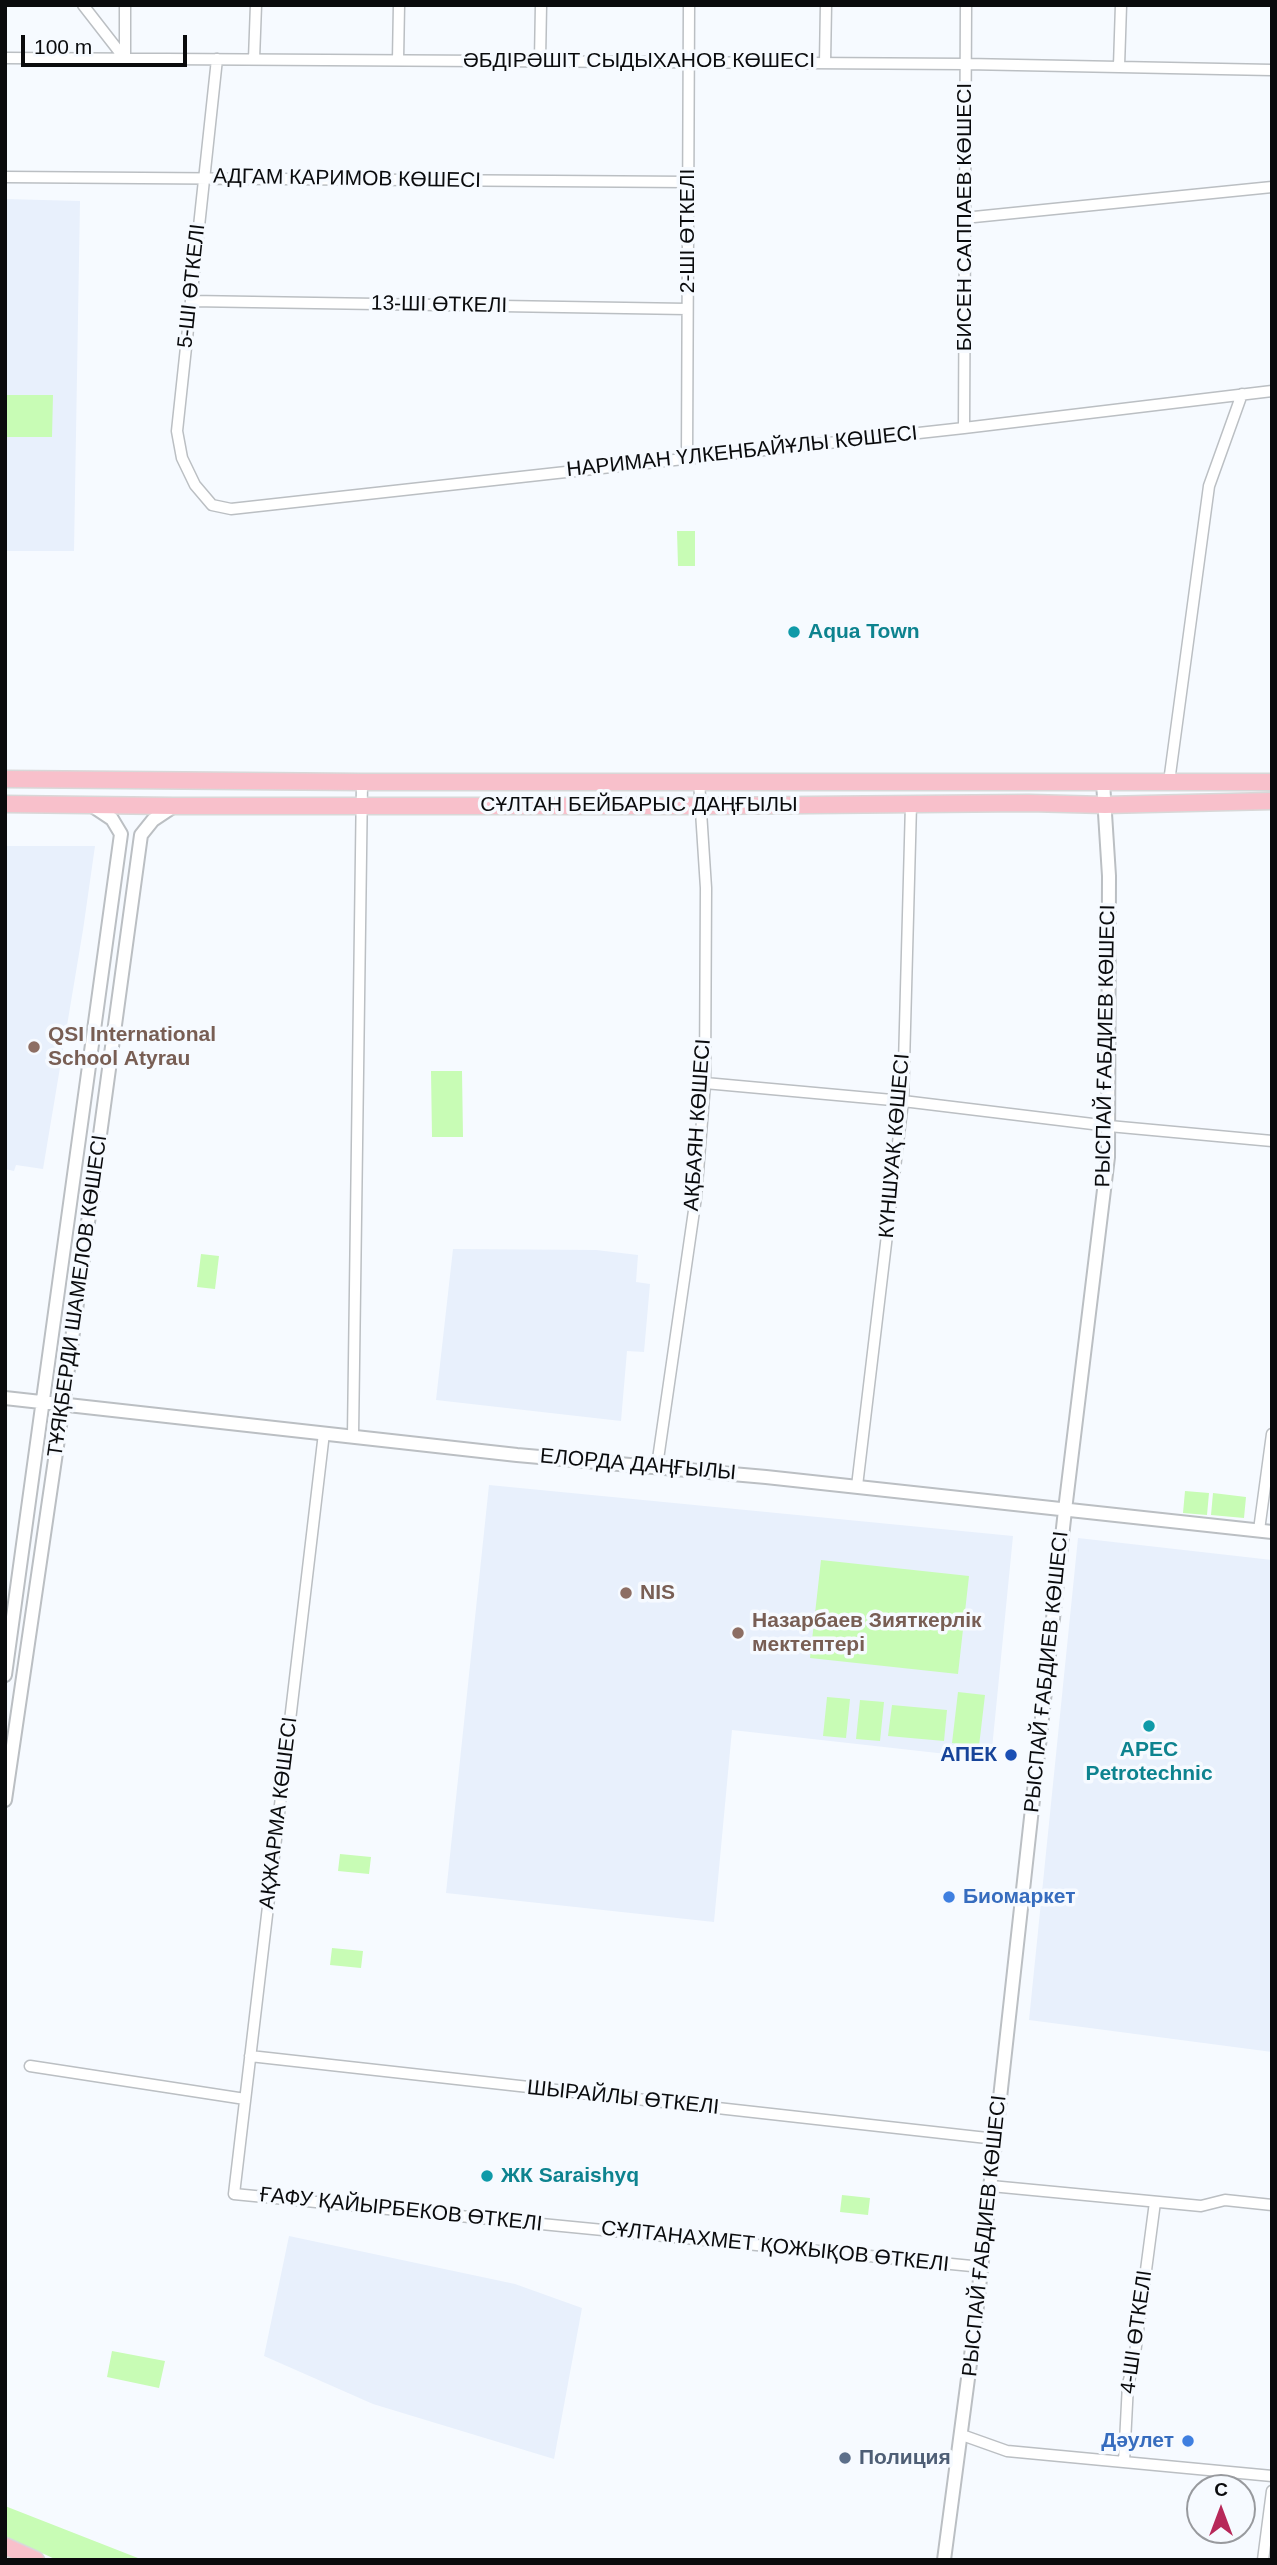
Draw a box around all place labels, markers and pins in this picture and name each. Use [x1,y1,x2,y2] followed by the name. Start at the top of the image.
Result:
[808,619,920,645] place label: Aqua Town
[786,624,802,640] marker: Aqua Town
[48,1022,216,1072] place label: QSI International School Atyrau
[26,1039,42,1055] marker: QSI International School Atyrau
[640,1580,675,1606] place label: NIS
[618,1585,634,1601] marker: NIS
[752,1608,982,1658] place label: Назарбаев Зияткерлік мектептері
[730,1625,746,1641] marker: Назарбаев Зияткерлік мектептері
[1141,1718,1157,1734] marker: APEC Petrotechnic
[1085,1737,1213,1787] place label: APEC Petrotechnic
[940,1742,997,1768] place label: АПЕК
[1003,1747,1019,1763] marker: АПЕК
[963,1884,1076,1910] place label: Биомаркет
[941,1889,957,1905] marker: Биомаркет
[501,2163,639,2189] place label: ЖК Saraishyq
[479,2168,495,2184] marker: ЖК Saraishyq
[1101,2428,1174,2454] place label: Дәулет
[1180,2433,1196,2449] marker: Дәулет
[859,2445,951,2471] place label: Полиция
[837,2450,853,2466] marker: Полиция

